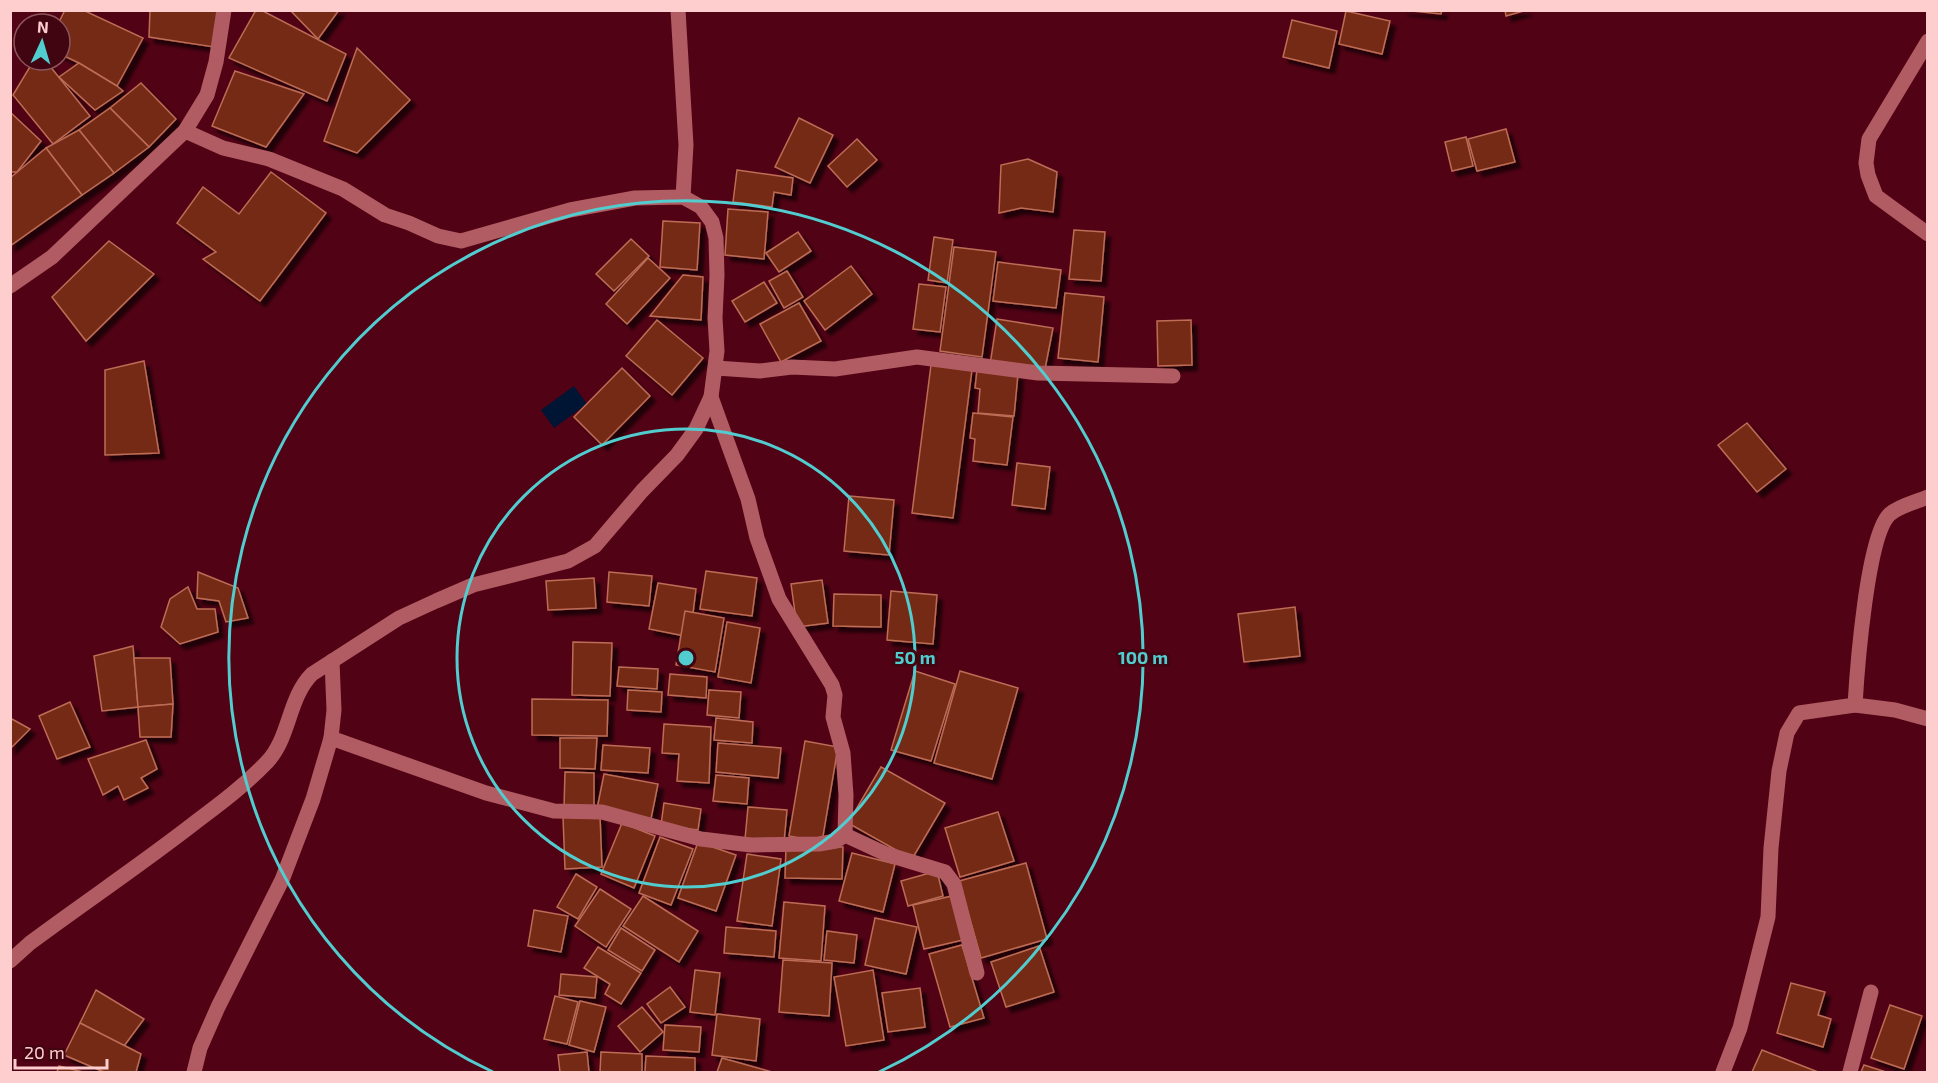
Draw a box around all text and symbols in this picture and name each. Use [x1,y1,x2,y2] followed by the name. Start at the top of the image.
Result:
[12,12,72,72] north arrow
[37,17,50,36] text: N
[894,646,936,668] text: 50 m
[1118,646,1168,668] text: 100 m
[676,648,696,668] centre of rings
[15,1032,106,1070] scale bar
[24,1041,65,1063] text: 20 m

